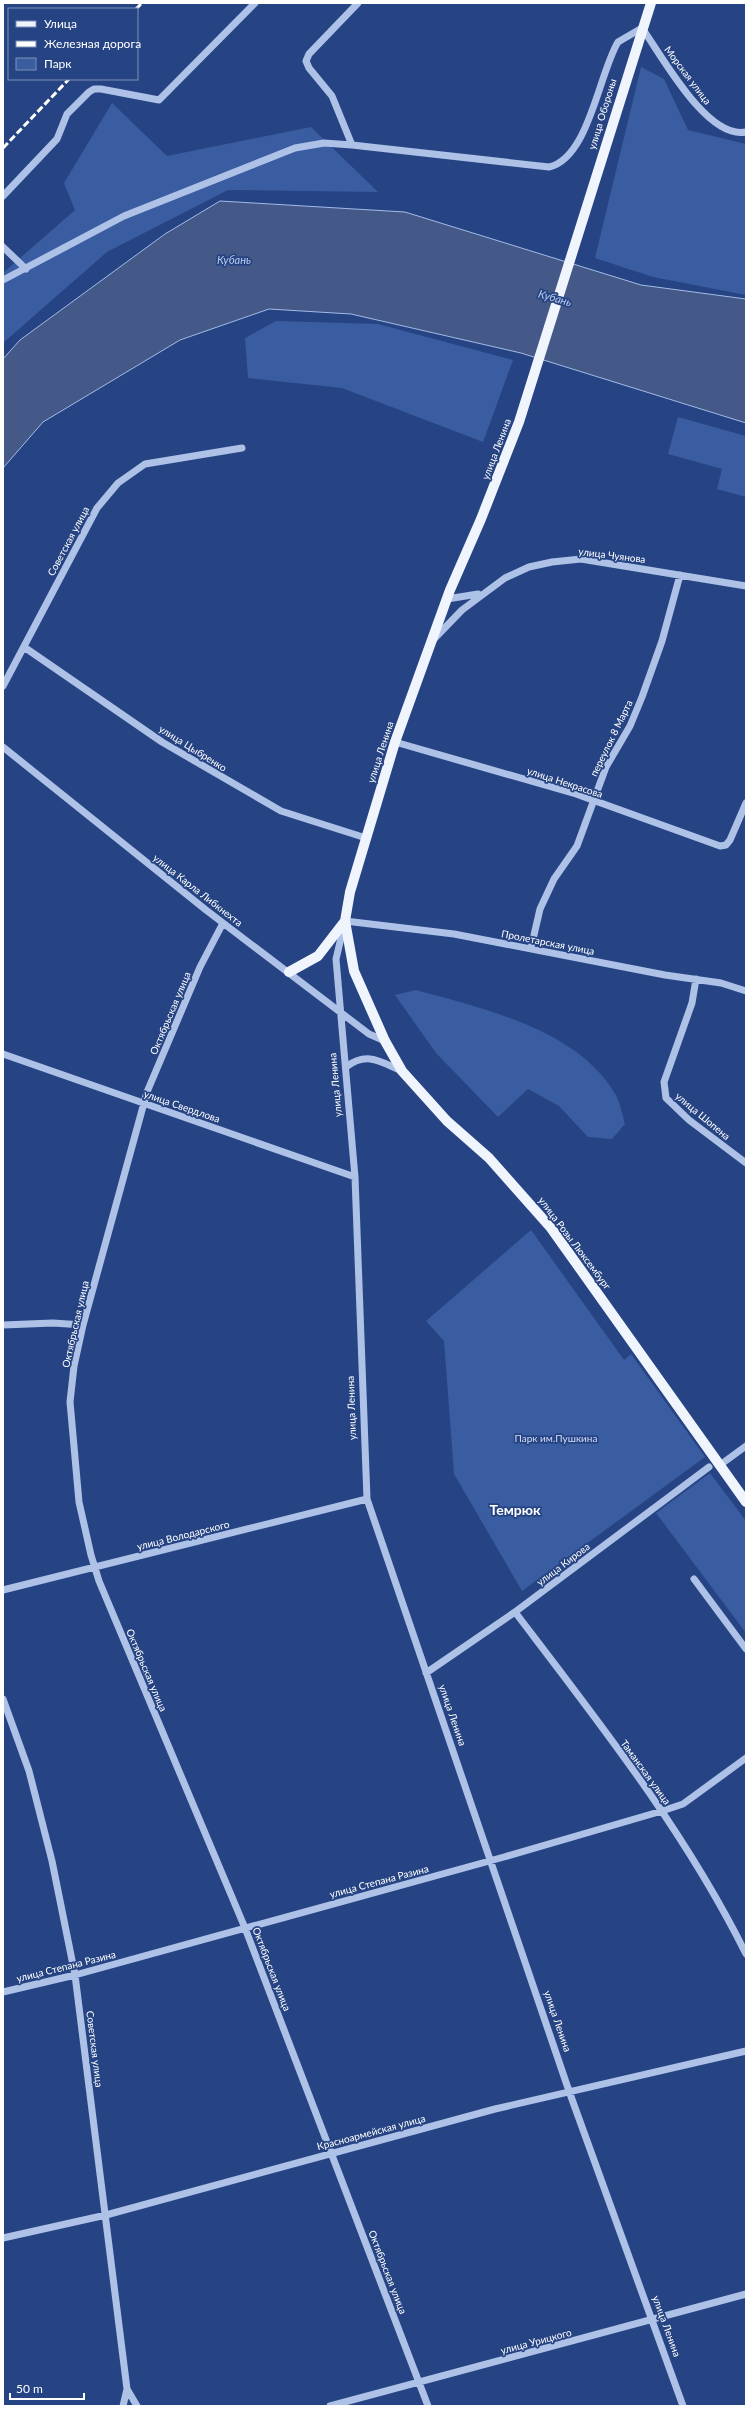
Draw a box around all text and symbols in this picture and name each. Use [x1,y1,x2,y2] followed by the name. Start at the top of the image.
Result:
[8,8,138,80] legend
[44,16,77,31] text: Улица
[44,36,141,51] text: Железная дорога
[662,43,714,107] street label: Морская улица
[44,56,72,71] text: Парк
[586,77,618,151] street label: улица Обороны
[217,253,251,266] water label: Кубань
[537,287,573,308] water label: Кубань
[479,417,513,481] street label: улица Ленина
[45,504,91,578] street label: Советская улица
[578,545,646,565] street label: улица Чуянова
[587,698,635,778] street label: переулок 8 Марта
[364,720,396,784] street label: улица Ленина
[157,722,229,774] street label: улица Цыбренко
[526,764,604,800] street label: улица Некрасова
[151,851,245,929] street label: улица Карла Либкнехта
[500,927,596,957] street label: Пролетарская улица
[147,970,193,1056] street label: Октябрьская улица
[326,1052,344,1118] street label: улица Ленина
[142,1087,222,1125] street label: улица Свердлова
[673,1090,733,1142] street label: улица Шопена
[536,1194,614,1292] street label: улица Розы Люксембург
[59,1279,91,1369] street label: Октябрьская улица
[344,1376,358,1440] street label: улица Ленина
[515,1432,597,1444] park label: Парк им.Пушкина
[490,1501,541,1518] district label: Темрюк
[136,1518,231,1552] street label: улица Володарского
[534,1540,592,1588] street label: улица Кирова
[124,1627,170,1713] street label: Октябрьская улица
[437,1683,469,1747] street label: улица Ленина
[618,1737,674,1807] street label: Таманская улица
[328,1862,430,1900] street label: улица Степана Разина
[250,1925,294,2013] street label: Октябрьская улица
[15,1948,117,1984] street label: улица Степана Разина
[542,1989,574,2053] street label: улица Ленина
[84,2010,106,2088] street label: Советская улица
[316,2112,427,2152] street label: Красноармейская улица
[366,2228,410,2316] street label: Октябрьская улица
[650,2294,684,2358] street label: улица Ленина
[499,2326,573,2356] street label: улица Урицкого
[10,2375,84,2401] scale bar
[16,2381,43,2396] text: 50 m

